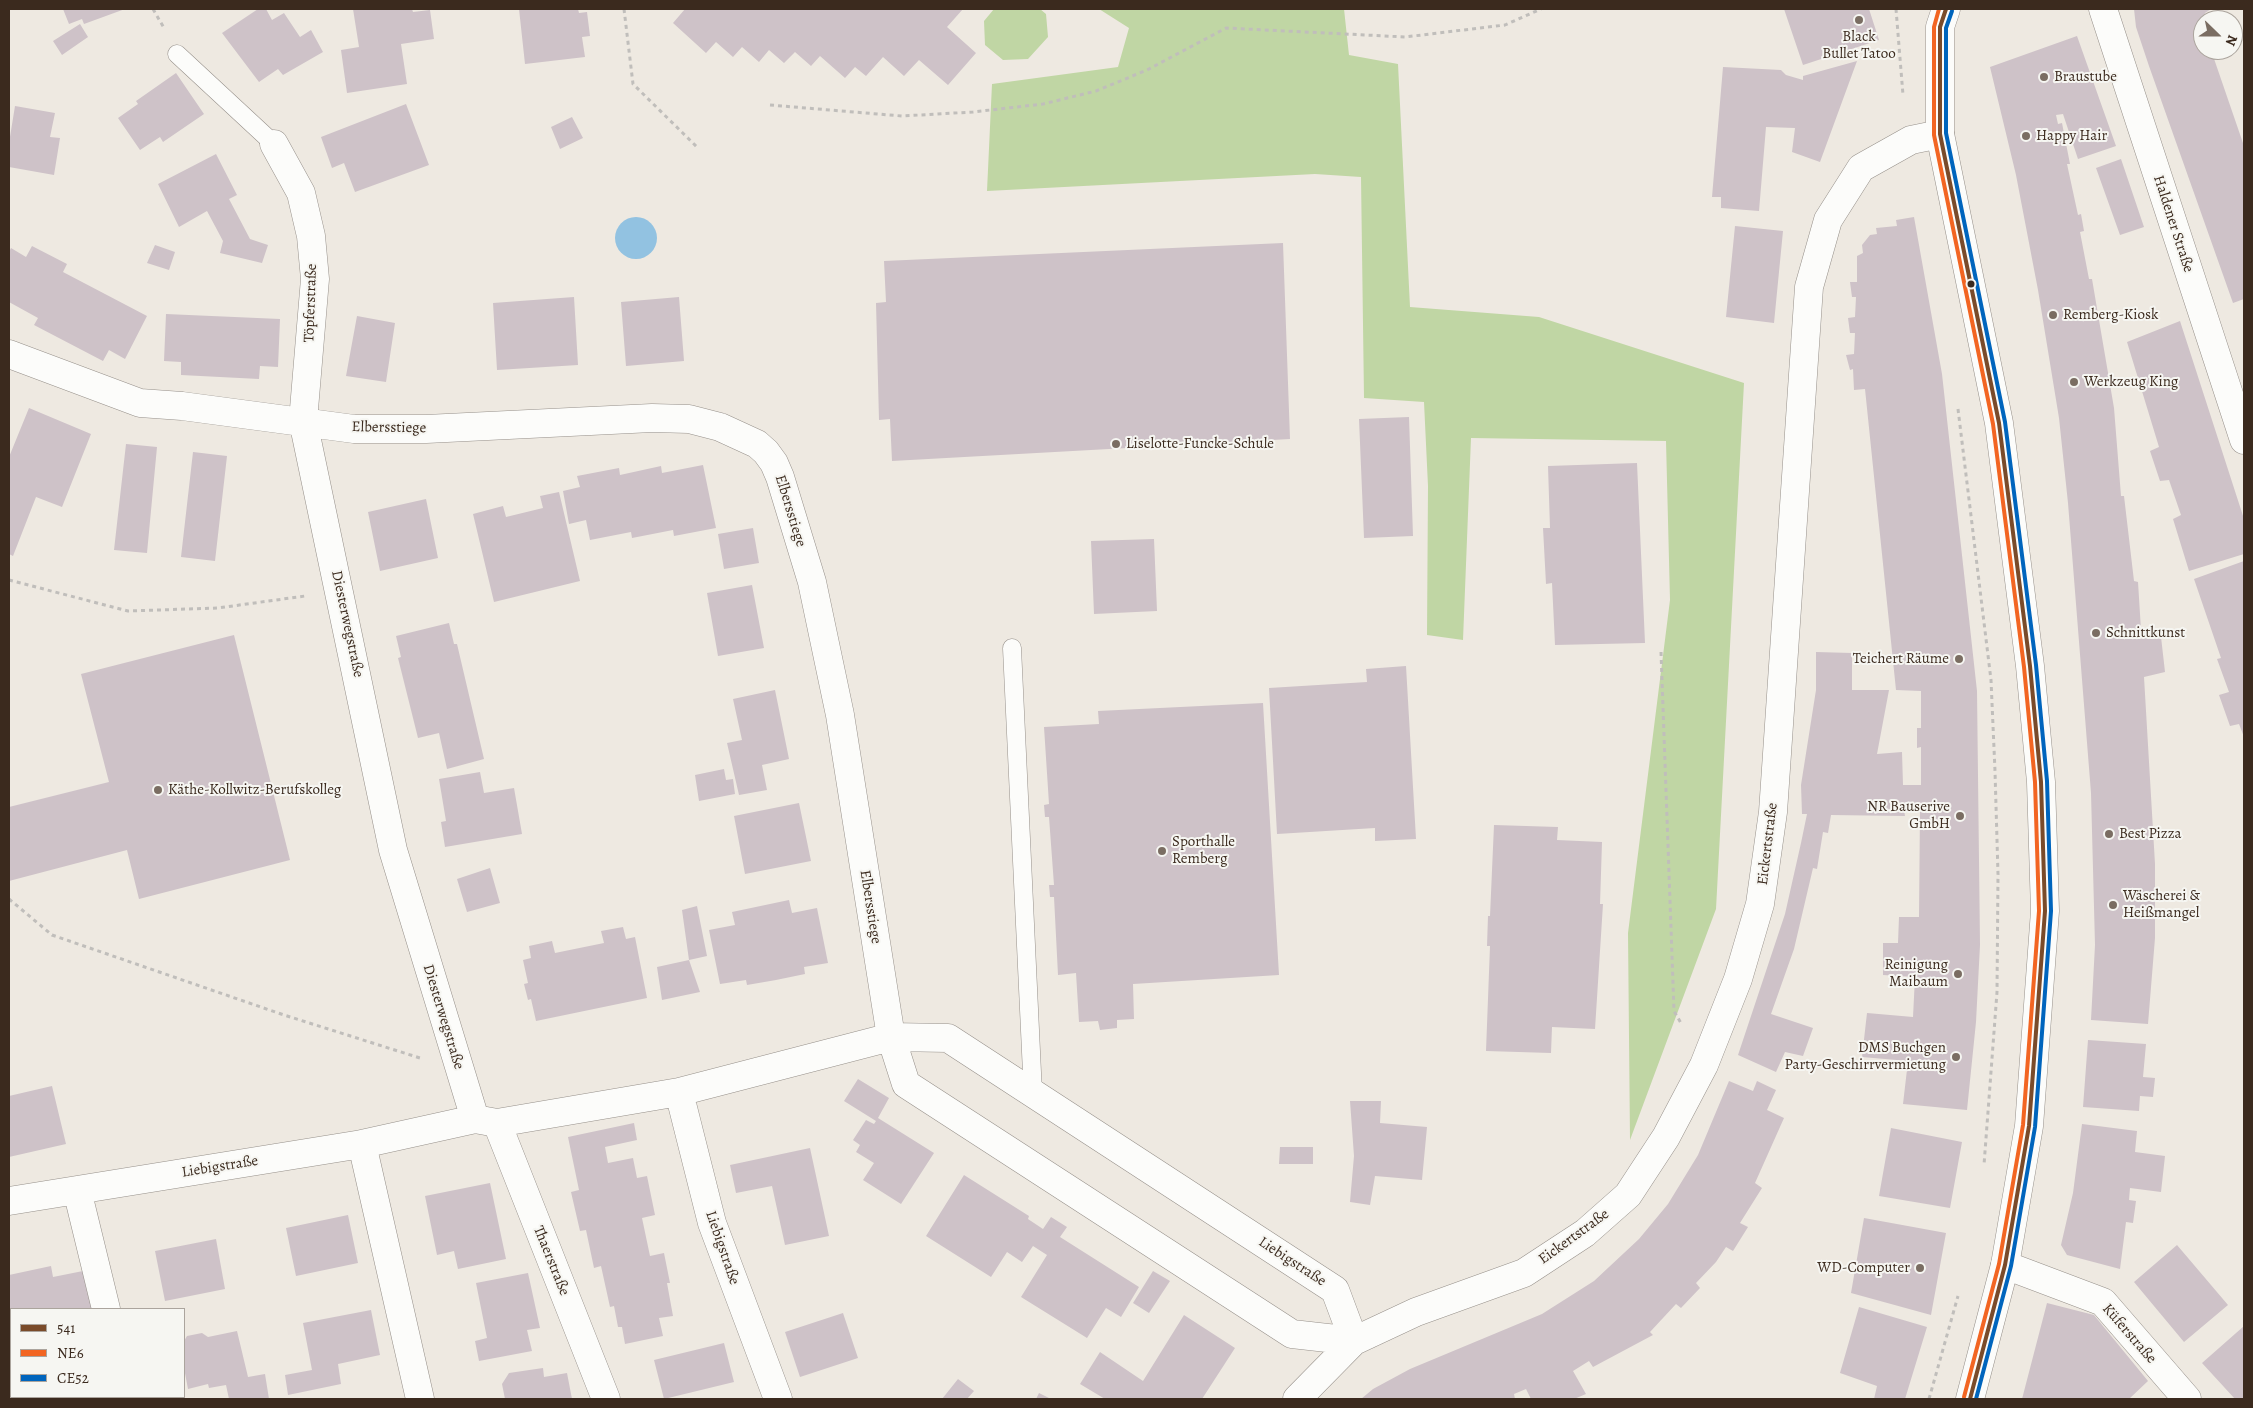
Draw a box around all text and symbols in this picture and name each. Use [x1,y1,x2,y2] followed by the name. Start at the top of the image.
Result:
[2193,10,2243,60] north arrow
[1853,14,1865,26] marker: Black Bullet Tatoo
[1822,28,1896,63] place label: Black Bullet Tatoo
[2221,32,2242,49] text: N
[2054,68,2117,86] place label: Braustube
[2038,71,2050,83] marker: Braustube
[2036,127,2107,145] place label: Happy Hair
[2020,130,2032,142] marker: Happy Hair
[2149,173,2197,275] street label: Haldener Straße
[301,263,321,343] street label: Töpferstraße
[1966,279,1976,289] unlabelled marker
[2063,306,2158,324] place label: Remberg-Kiosk
[2047,309,2059,321] marker: Remberg-Kiosk
[2084,373,2178,391] place label: Werkzeug King
[2068,376,2080,388] marker: Werkzeug King
[352,418,426,438] street label: Elbersstiege
[1126,435,1274,453] place label: Liselotte-Funcke-Schule
[1110,438,1122,450] marker: Liselotte-Funcke-Schule
[770,473,810,549] street label: Elbersstiege
[327,569,367,679] street label: Diesterwegstraße
[2106,624,2185,642] place label: Schnittkunst
[2090,627,2102,639] marker: Schnittkunst
[1853,650,1949,668] place label: Teichert Räume
[1953,653,1965,665] marker: Teichert Räume
[168,781,341,799] place label: Käthe-Kollwitz-Berufskolleg
[152,784,164,796] marker: Käthe-Kollwitz-Berufskolleg
[1867,798,1950,833] place label: NR Bauserive GmbH
[1754,802,1782,886] street label: Eickertstraße
[1954,810,1966,822] marker: NR Bauserive GmbH
[2119,825,2182,843] place label: Best Pizza
[2103,828,2115,840] marker: Best Pizza
[1172,833,1235,868] place label: Sporthalle Remberg
[1156,845,1168,857] marker: Sporthalle Remberg
[855,869,885,945] street label: Elbersstiege
[2123,887,2200,922] place label: Wäscherei & Heißmangel
[2107,899,2119,911] marker: Wäscherei & Heißmangel
[1885,956,1948,991] place label: Reinigung Maibaum
[418,962,468,1072] street label: Diesterwegstraße
[1952,968,1964,980] marker: Reinigung Maibaum
[1785,1039,1946,1074] place label: DMS Buchgen Party-Geschirrvermietung
[1950,1051,1962,1063] marker: DMS Buchgen Party-Geschirrvermietung
[181,1152,259,1182] street label: Liebigstraße
[1535,1205,1613,1269] street label: Eickertstraße
[701,1209,743,1287] street label: Liebigstraße
[529,1224,573,1298] street label: Thaerstraße
[1255,1233,1329,1291] street label: Liebigstraße
[1817,1259,1910,1277] place label: WD-Computer
[1914,1262,1926,1274] marker: WD-Computer
[2098,1300,2160,1368] street label: Küferstraße
[10,1308,185,1398] legend
[57,1318,75,1338] text: 541
[57,1343,84,1363] text: NE6
[57,1368,89,1388] text: CE52

